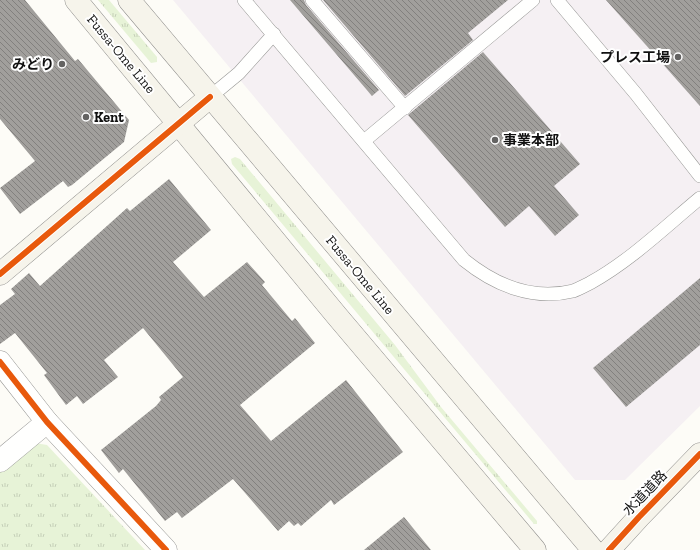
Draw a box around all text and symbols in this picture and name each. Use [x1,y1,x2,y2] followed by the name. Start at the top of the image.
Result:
[83,11,159,97] street label: Fussa-Ome Line
[600,49,670,66] place label: プレス工場
[673,52,683,62] marker: プレス工場
[12,56,54,73] place label: みどり
[57,59,67,69] marker: みどり
[94,109,124,126] place label: Kent
[81,112,91,122] marker: Kent
[503,132,559,149] place label: 事業本部
[490,135,500,145] marker: 事業本部
[322,232,398,318] street label: Fussa-Ome Line
[619,467,671,519] street label: 水道道路

